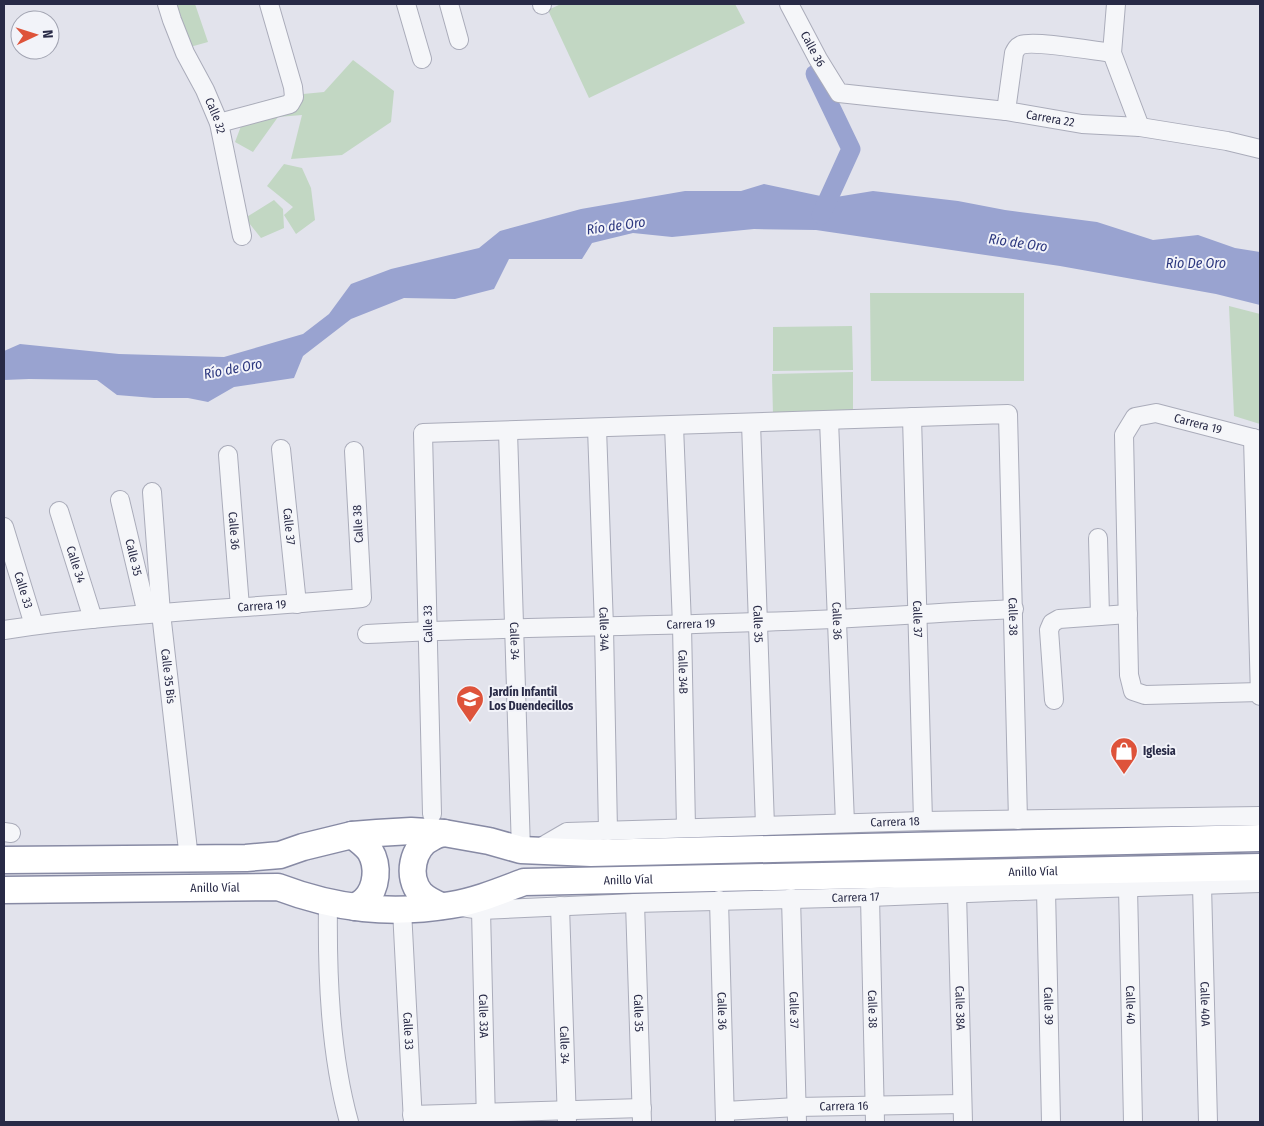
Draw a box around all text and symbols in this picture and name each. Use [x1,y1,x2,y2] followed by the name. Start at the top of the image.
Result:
[10,10,60,60] north arrow
[39,29,56,39] text: N
[798,29,828,69] street label: Calle 36
[202,96,228,135] street label: Calle 32
[1025,108,1076,130] street label: Carrera 22
[585,213,647,239] water label: Río de Oro
[987,230,1049,256] water label: Río de Oro
[1166,255,1226,272] water label: Rio De Oro
[202,355,264,383] water label: Río de Oro
[1172,411,1224,437] street label: Carrera 19
[350,505,366,543] street label: Calle 38
[280,507,298,546] street label: Calle 37
[226,511,242,550] street label: Calle 36
[122,537,145,578] street label: Calle 35
[63,544,88,585] street label: Calle 34
[11,570,36,610] street label: Calle 33
[237,597,287,615] street label: Carrera 19
[1006,597,1020,636] street label: Calle 38
[910,600,925,638] street label: Calle 37
[829,601,845,640] street label: Calle 36
[421,605,435,643] street label: Calle 33
[750,605,766,643] street label: Calle 35
[596,607,611,652] street label: Calle 34A
[666,616,716,632] street label: Carrera 19
[507,622,522,660] street label: Calle 34
[158,648,178,705] street label: Calle 35 Bis
[675,649,690,695] street label: Calle 34B
[455,684,485,723] school or university icon: Jardín Infantil Los Duendecillos
[488,685,574,713] place label: Jardín Infantil Los Duendecillos
[1109,736,1139,775] shop icon: Iglesia
[1143,744,1176,758] place label: Iglesia
[870,814,920,830] street label: Carrera 18
[1008,864,1058,879] street label: Anillo Víal
[603,872,653,887] street label: Anillo Víal
[190,880,240,895] street label: Anillo Víal
[831,890,880,905] street label: Carrera 17
[1197,981,1213,1027] street label: Calle 40A
[1123,985,1138,1025] street label: Calle 40
[952,986,968,1031] street label: Calle 38A
[1041,987,1056,1025] street label: Calle 39
[865,990,880,1028] street label: Calle 38
[787,991,801,1029] street label: Calle 37
[714,992,730,1030] street label: Calle 36
[476,994,491,1039] street label: Calle 33A
[631,994,646,1033] street label: Calle 35
[400,1012,416,1050] street label: Calle 33
[557,1026,572,1064] street label: Calle 34
[819,1099,869,1114] street label: Carrera 16

